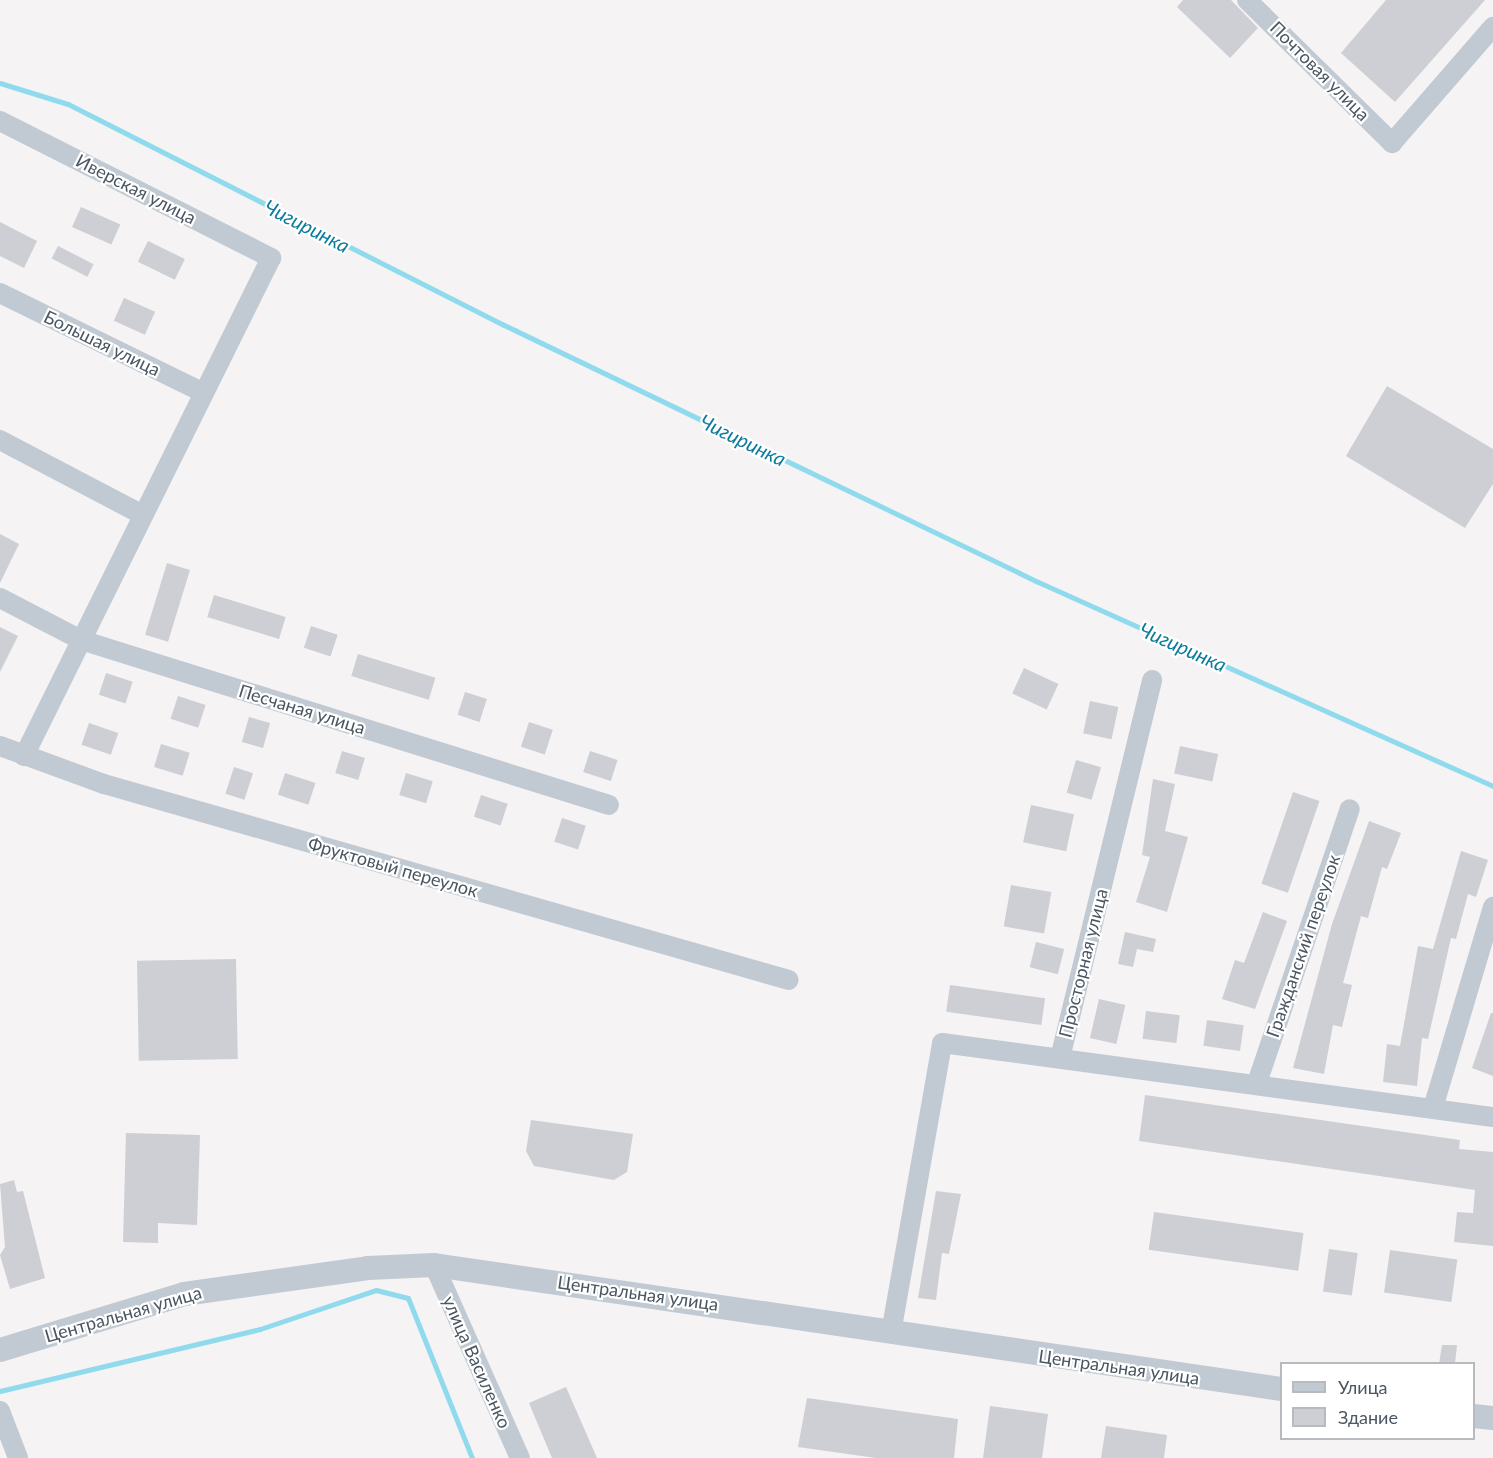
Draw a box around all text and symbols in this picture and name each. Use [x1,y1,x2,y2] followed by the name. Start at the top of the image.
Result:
[1266,17,1374,125] street label: Почтовая улица
[72,149,200,229] street label: Иверская улица
[260,194,354,258] water label: Чигиринка
[40,306,164,380] street label: Большая улица
[696,409,790,471] water label: Чигиринка
[1136,617,1230,677] water label: Чигиринка
[236,680,368,738] street label: Песчаная улица
[306,832,480,902] street label: Фруктовый переулок
[1262,852,1344,1040] street label: Гражданский переулок
[1054,886,1112,1040] street label: Просторная улица
[556,1271,720,1315] street label: Центральная улица
[42,1281,204,1347] street label: Центральная улица
[438,1293,516,1431] street label: улица Василенко
[1037,1345,1201,1389] street label: Центральная улица
[1280,1362,1475,1440] legend
[1338,1376,1388,1398] text: Улица
[1338,1406,1398,1428] text: Здание

